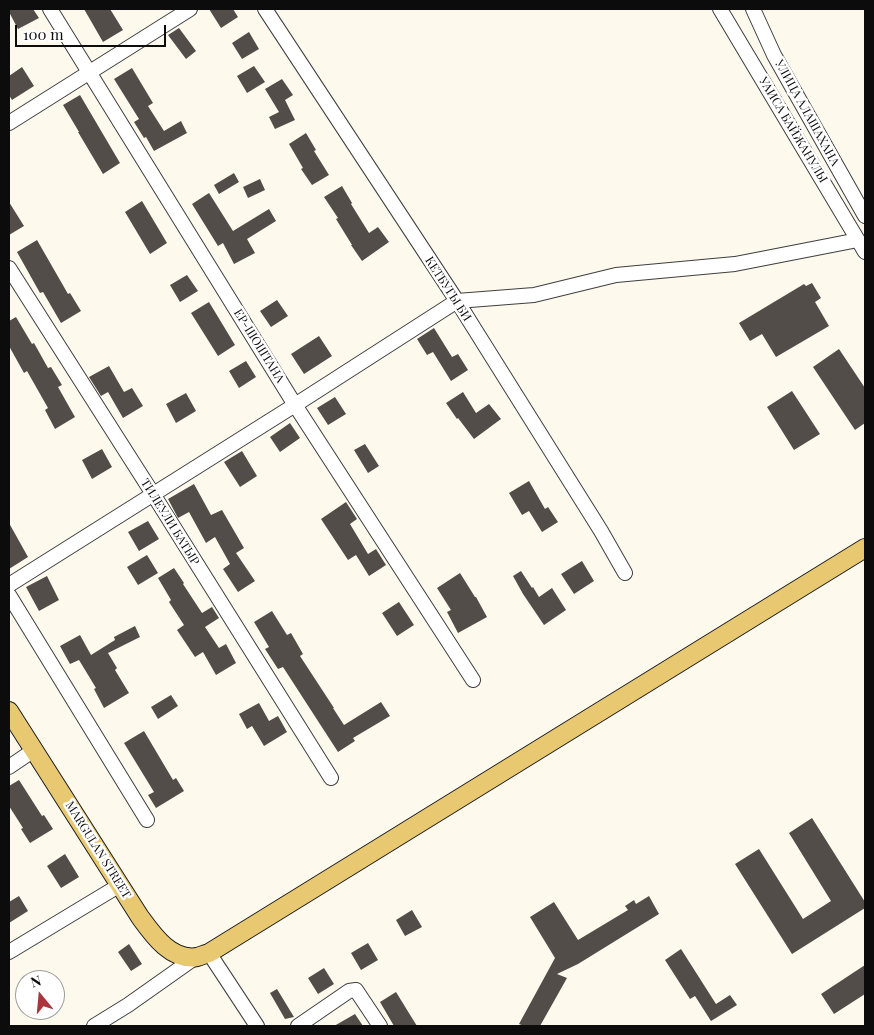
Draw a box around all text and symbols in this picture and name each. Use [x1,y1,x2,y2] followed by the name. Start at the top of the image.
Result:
[18,15,169,47] scale bar
[23,24,64,44] text: 100 m
[772,57,842,169] street label: УЛИЦА АЛАШАХАНА
[756,75,830,185] street label: УАИСА БАЙЖАНУЛЫ
[422,254,474,324] street label: КЕТБУГЫ БИ
[231,307,287,385] street label: ЕР-ШОШТАНА
[138,476,202,568] street label: ТИЛЕУЛИ БАТЫР
[62,799,134,901] street label: MARGULAN STREET
[15,970,65,1020] north arrow
[28,971,43,992] text: N

